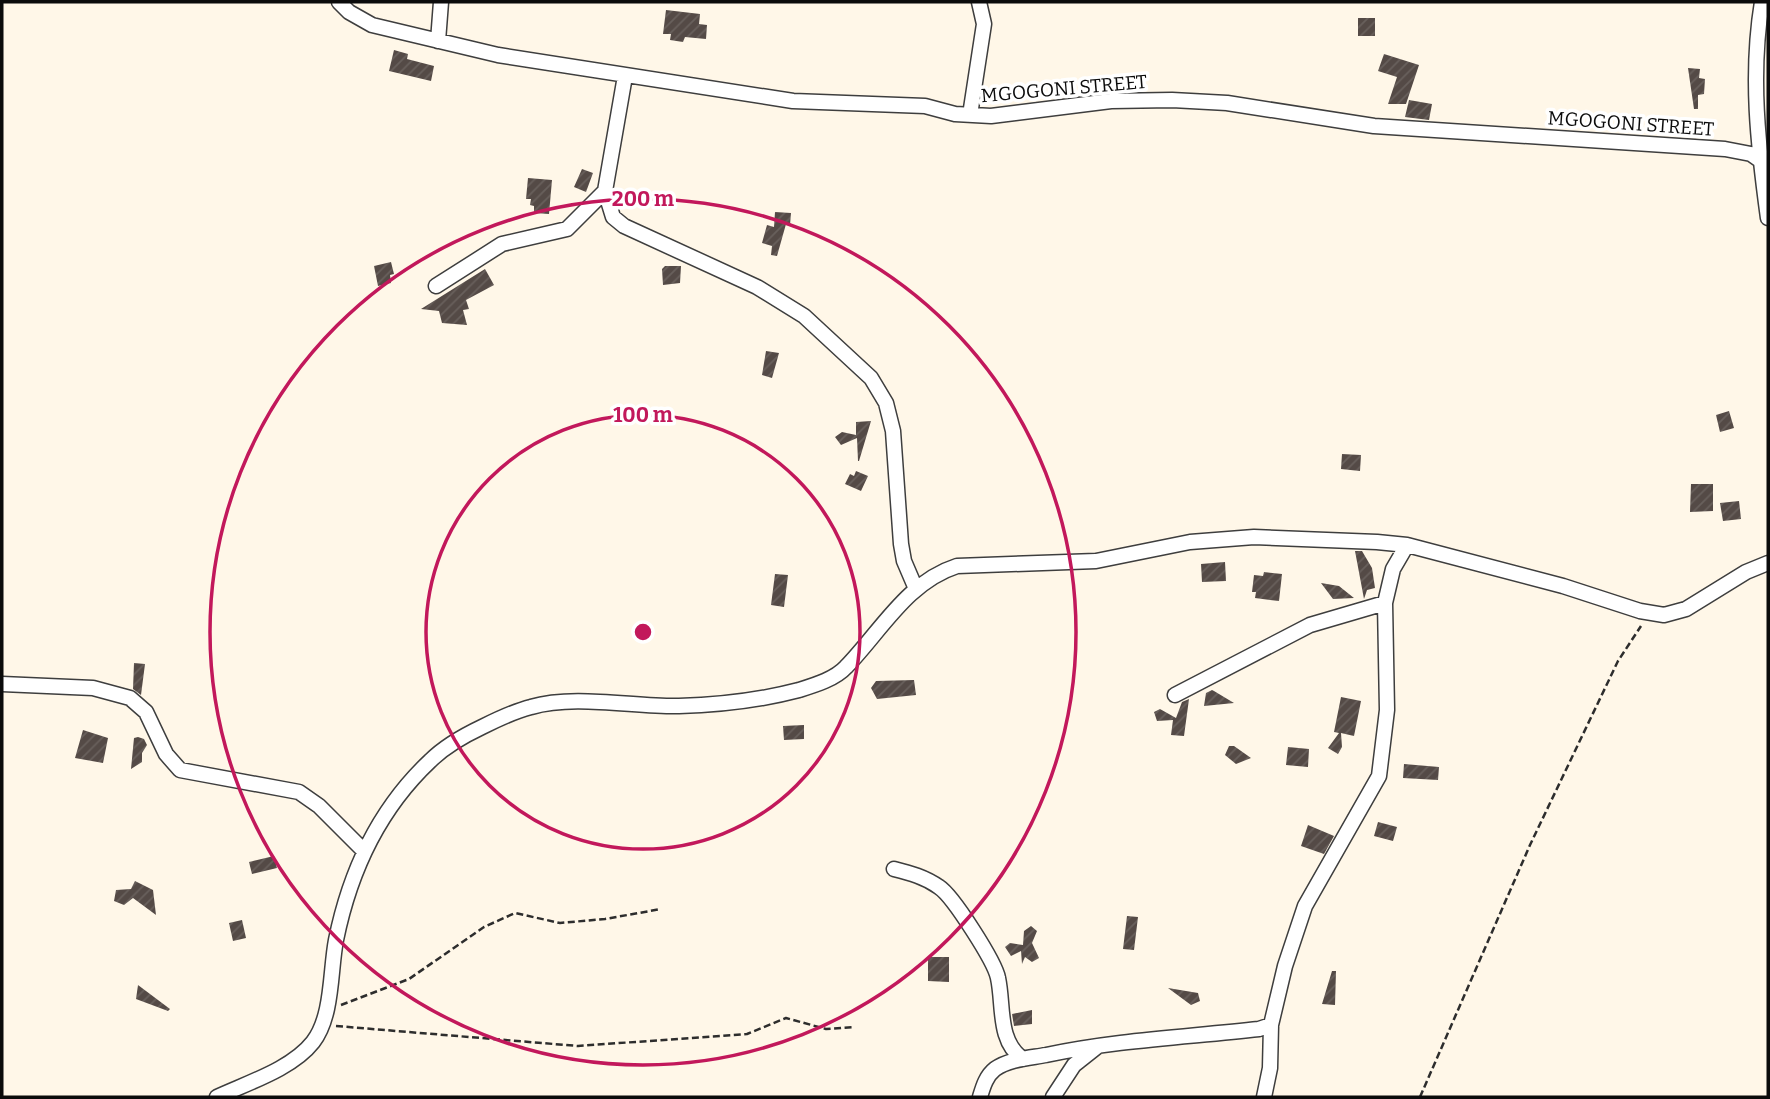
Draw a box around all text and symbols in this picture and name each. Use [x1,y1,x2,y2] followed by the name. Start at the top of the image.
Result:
[980,70,1148,107] street label: MGOGONI STREET
[1547,106,1715,141] street label: MGOGONI STREET
[612,186,674,212] text: 200 m
[613,402,673,428] text: 100 m
[631,620,655,644] centre of rings

